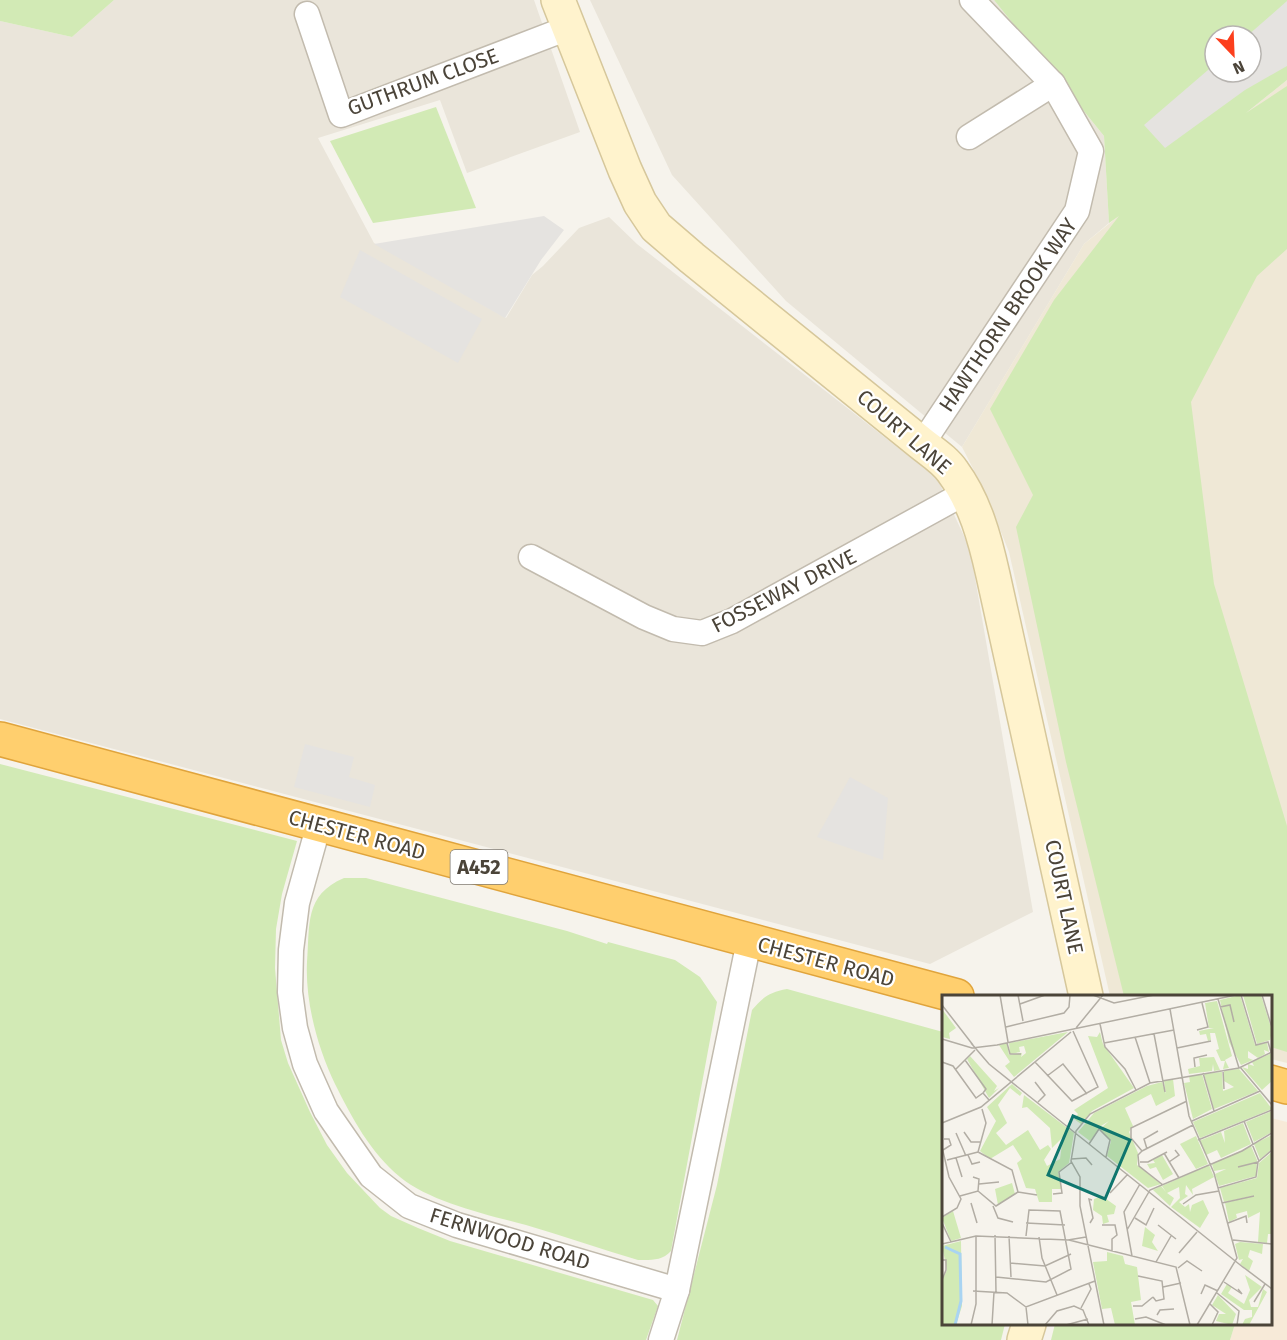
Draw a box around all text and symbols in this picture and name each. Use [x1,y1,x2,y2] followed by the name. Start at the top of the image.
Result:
[1203,24,1263,84] north arrow
[344,43,502,121] street label: GUTHRUM CLOSE
[1230,57,1247,78] text: N
[933,213,1083,417] street label: HAWTHORN BROOK WAY
[851,384,957,480] street label: COURT LANE
[707,543,861,639] street label: FOSSEWAY DRIVE
[286,804,428,866] street label: CHESTER ROAD
[1039,837,1089,957] street label: COURT LANE
[450,850,508,884] road number: A452
[755,931,897,993] street label: CHESTER ROAD
[942,995,1272,1325] inset map
[427,1202,593,1276] street label: FERNWOOD ROAD

